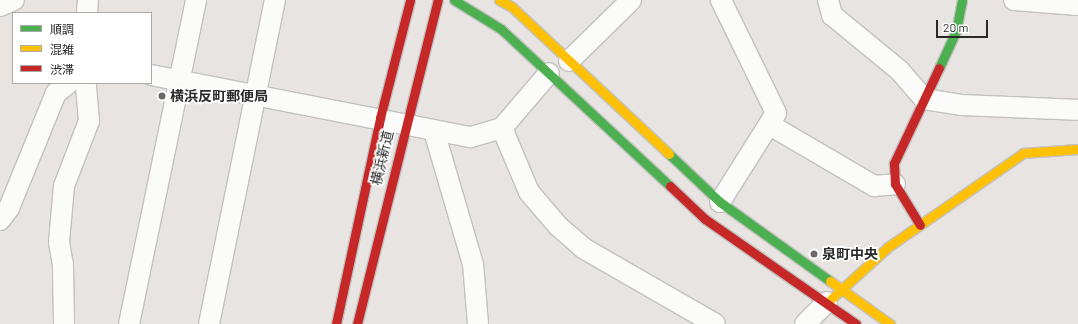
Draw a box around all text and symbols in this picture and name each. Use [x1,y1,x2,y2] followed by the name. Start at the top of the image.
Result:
[12,12,152,84] legend
[938,12,990,38] scale bar
[943,20,969,34] text: 20 m
[50,22,74,36] text: 順調
[50,42,74,56] text: 混雑
[50,62,74,76] text: 渋滞
[170,88,268,104] place label: 横浜反町郵便局
[157,91,167,101] marker: 横浜反町郵便局
[368,129,396,187] street label: 横浜新道
[822,246,878,262] place label: 泉町中央
[809,249,819,259] marker: 泉町中央

